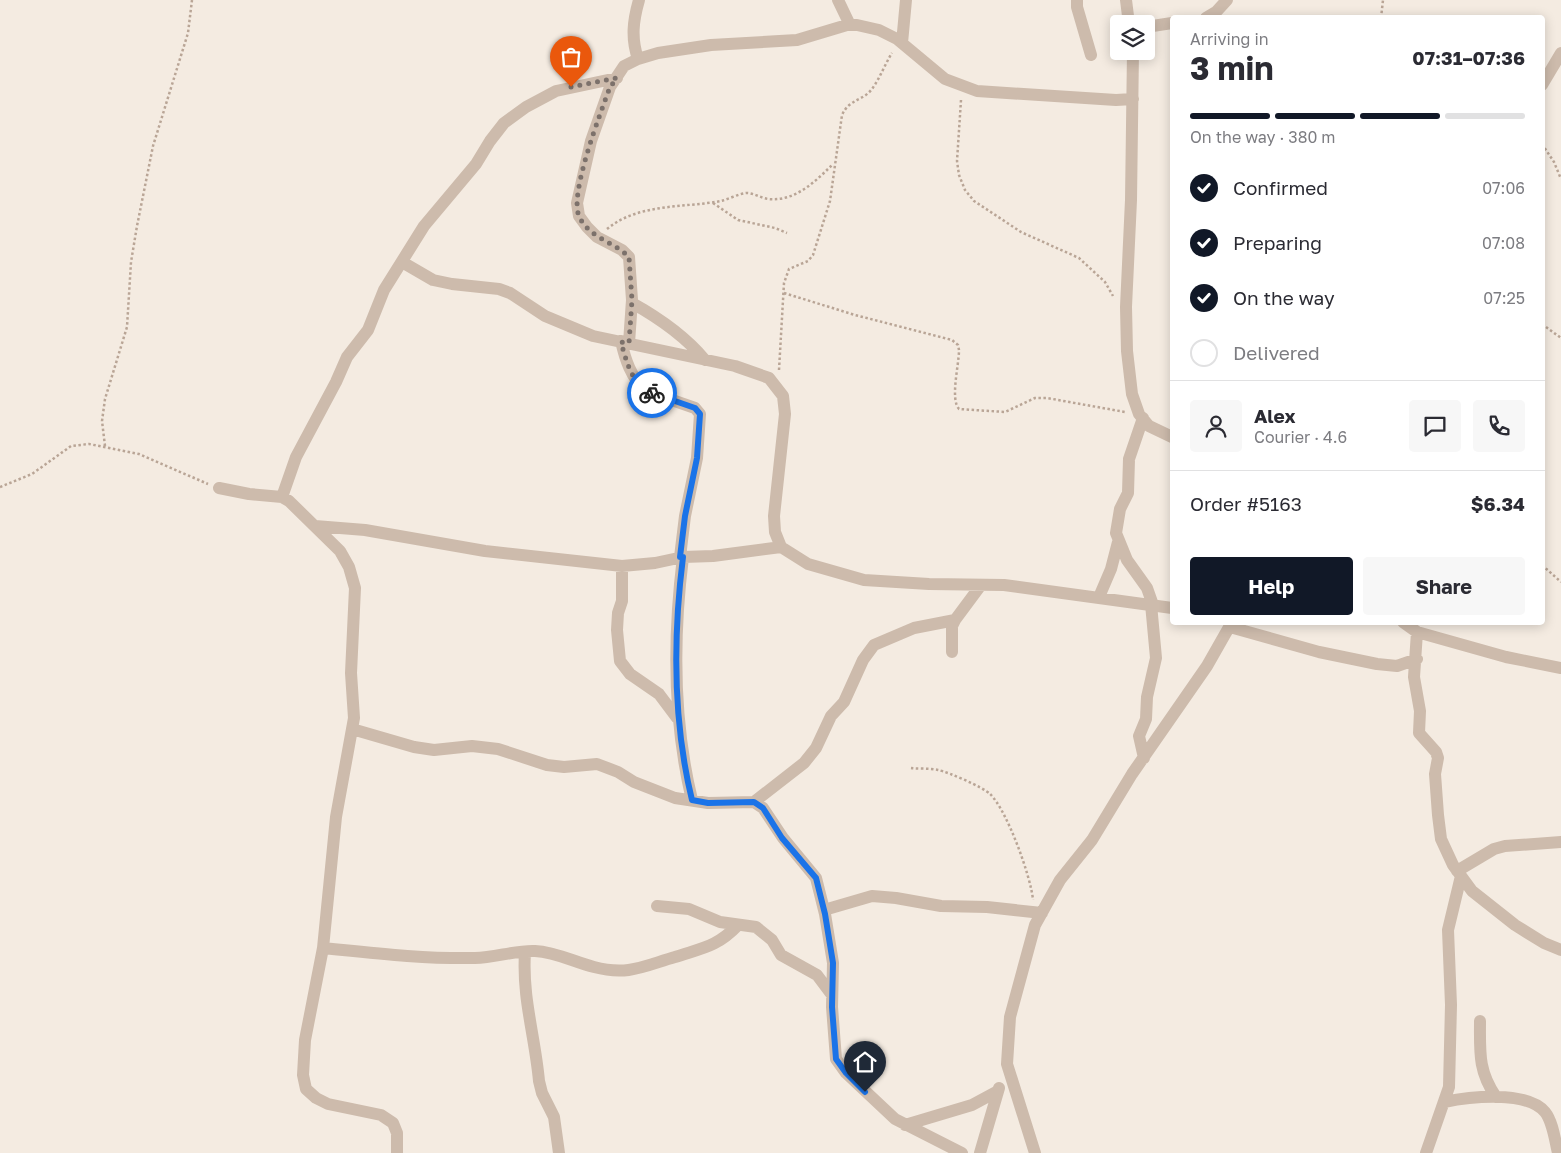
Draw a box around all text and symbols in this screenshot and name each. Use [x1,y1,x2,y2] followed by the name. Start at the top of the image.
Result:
[1110,15,1155,60] map controls
[1110,15,1155,60] button: layers
[1190,29,1269,49] text: Arriving in
[550,36,592,87] pin
[557,43,585,71] icon: bag
[1412,46,1525,69] text: 07:31–07:36
[1190,49,1274,87] text: 3 min
[1190,127,1336,147] text: On the way · 380 m
[1190,174,1218,202] icon: check
[1233,176,1328,199] text: Confirmed
[1482,178,1525,198] text: 07:06
[1190,229,1218,257] icon: check
[1233,231,1322,254] text: Preparing
[1482,233,1525,253] text: 07:08
[1190,284,1218,312] icon: check
[1233,286,1335,309] text: On the way
[1483,288,1525,308] text: 07:25
[1233,341,1320,364] text: Delivered
[627,368,677,418] courier
[638,379,666,407] icon: bike
[1190,400,1242,452] button: person
[1409,400,1461,452] button: chat
[1473,400,1525,452] button: phone
[1254,404,1295,427] text: Alex
[1254,427,1347,447] text: Courier · 4.6
[1190,492,1302,515] text: Order #5163
[1471,492,1525,515] text: $6.34
[1190,557,1353,615] button: Help
[1363,557,1525,615] button: Share
[844,1041,886,1092] pin
[851,1048,879,1076] icon: home

